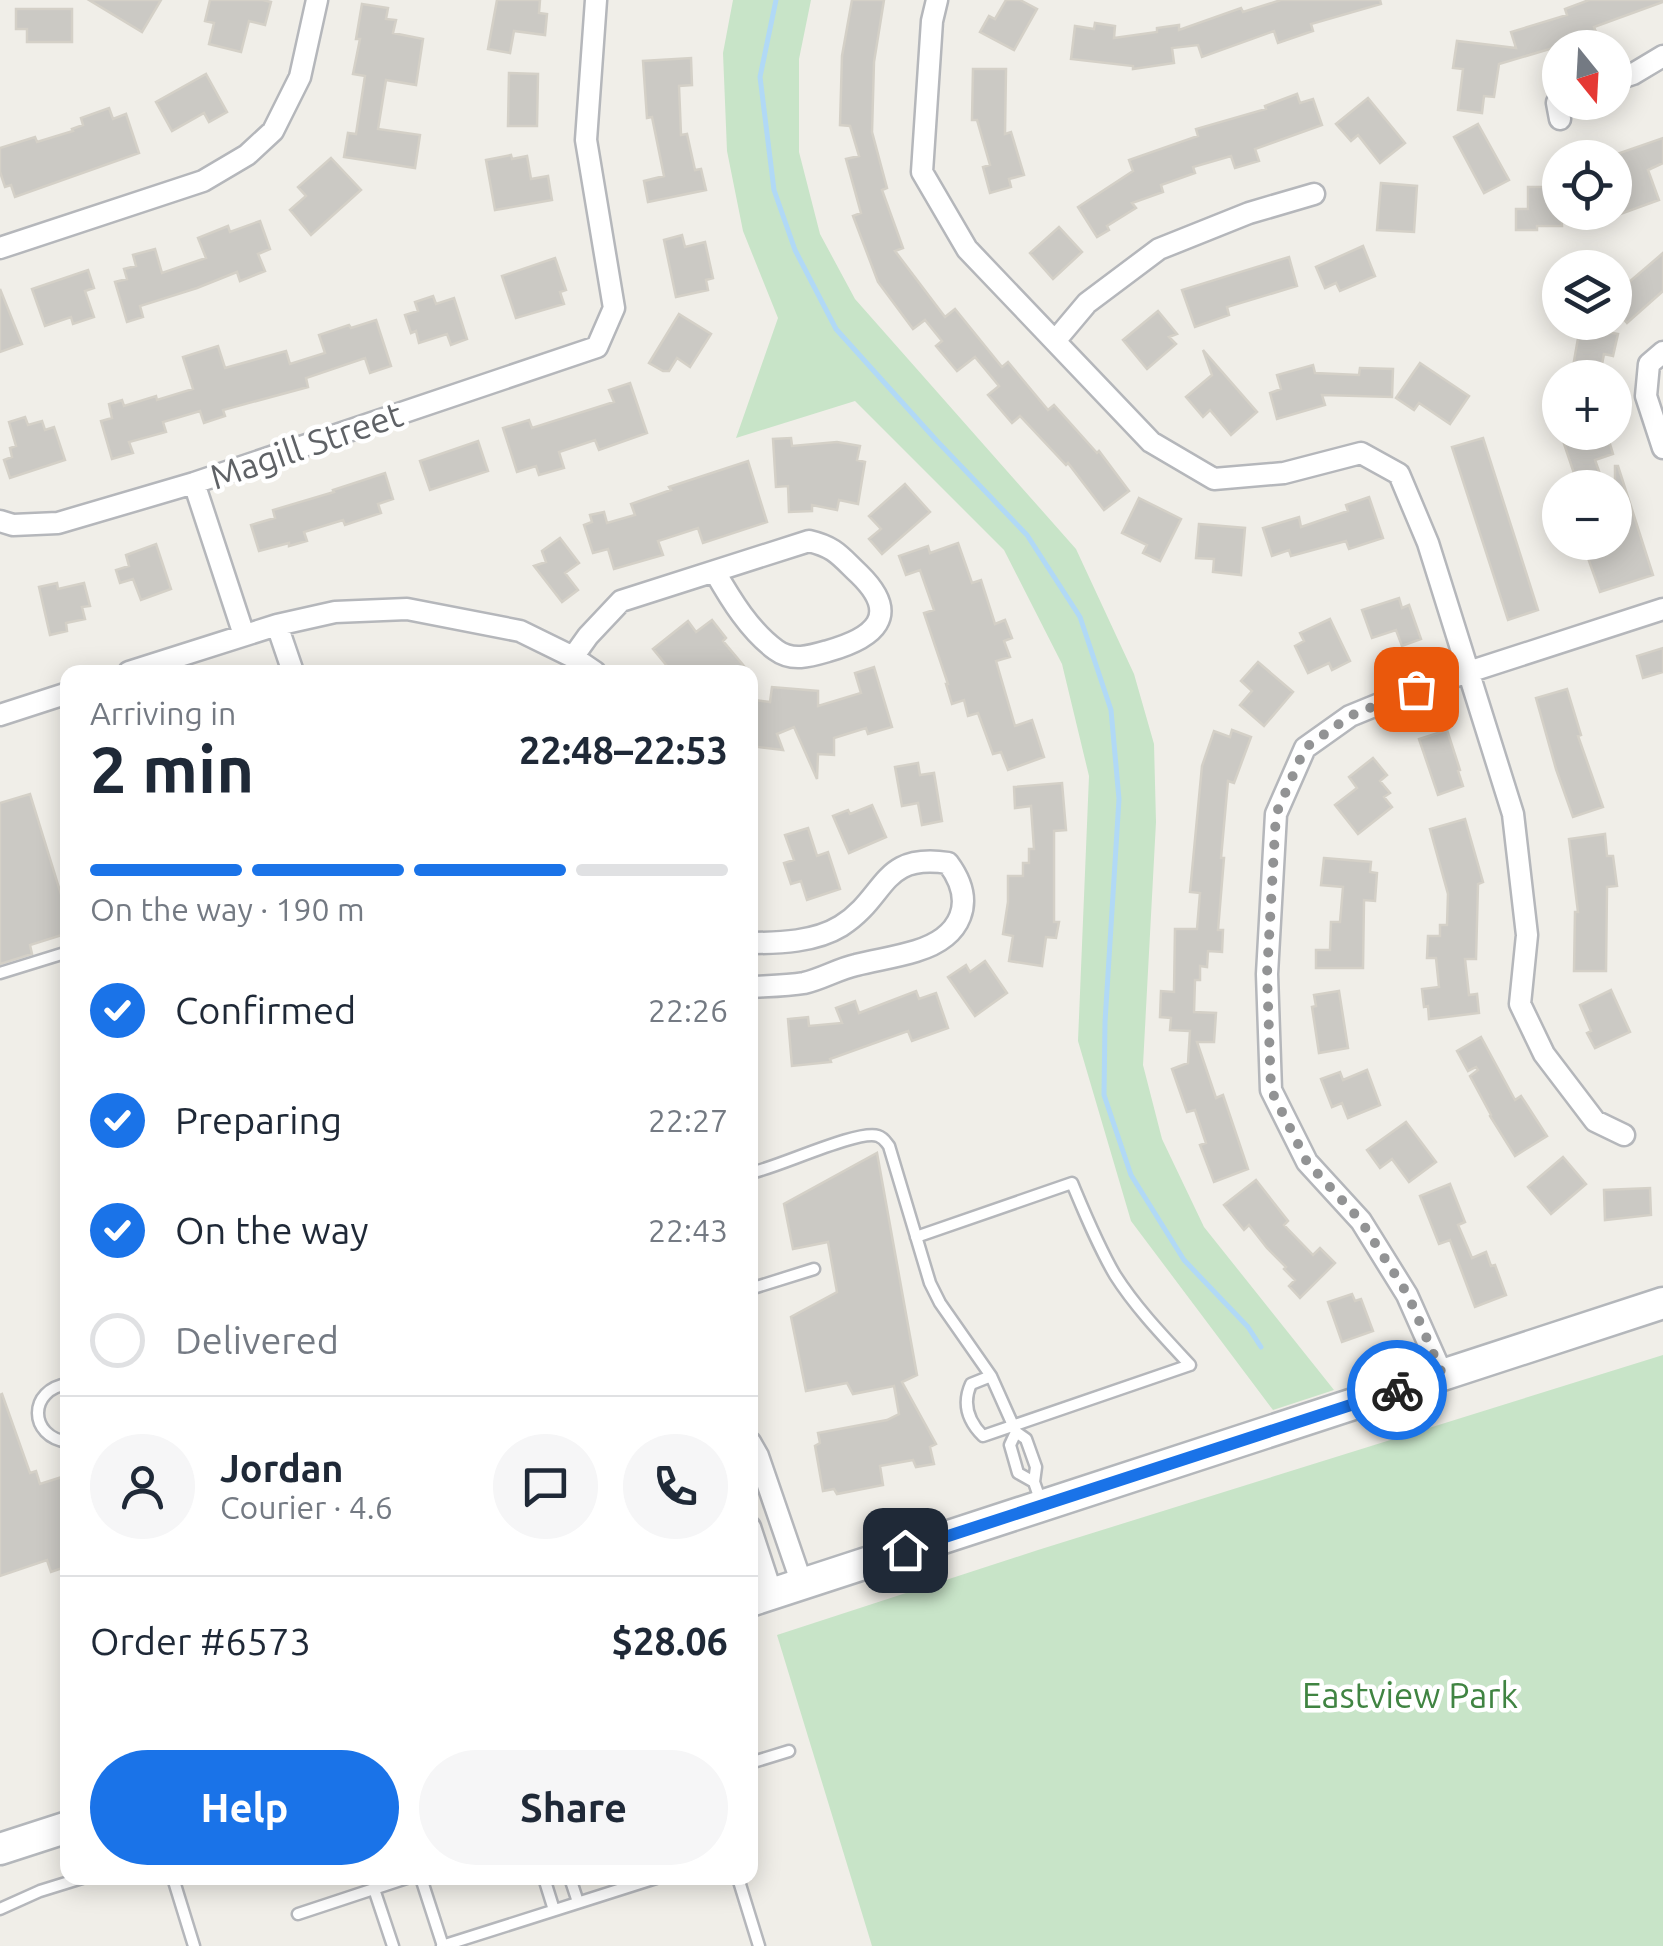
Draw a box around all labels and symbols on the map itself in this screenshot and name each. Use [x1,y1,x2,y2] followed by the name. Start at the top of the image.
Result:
[1542,30,1632,120] north arrow
[204,393,408,497] street label: Magill Street
[1374,647,1459,732] pin
[1347,1340,1447,1440] courier
[863,1508,948,1593] pin
[1302,1675,1518,1715] park label: Eastview Park

